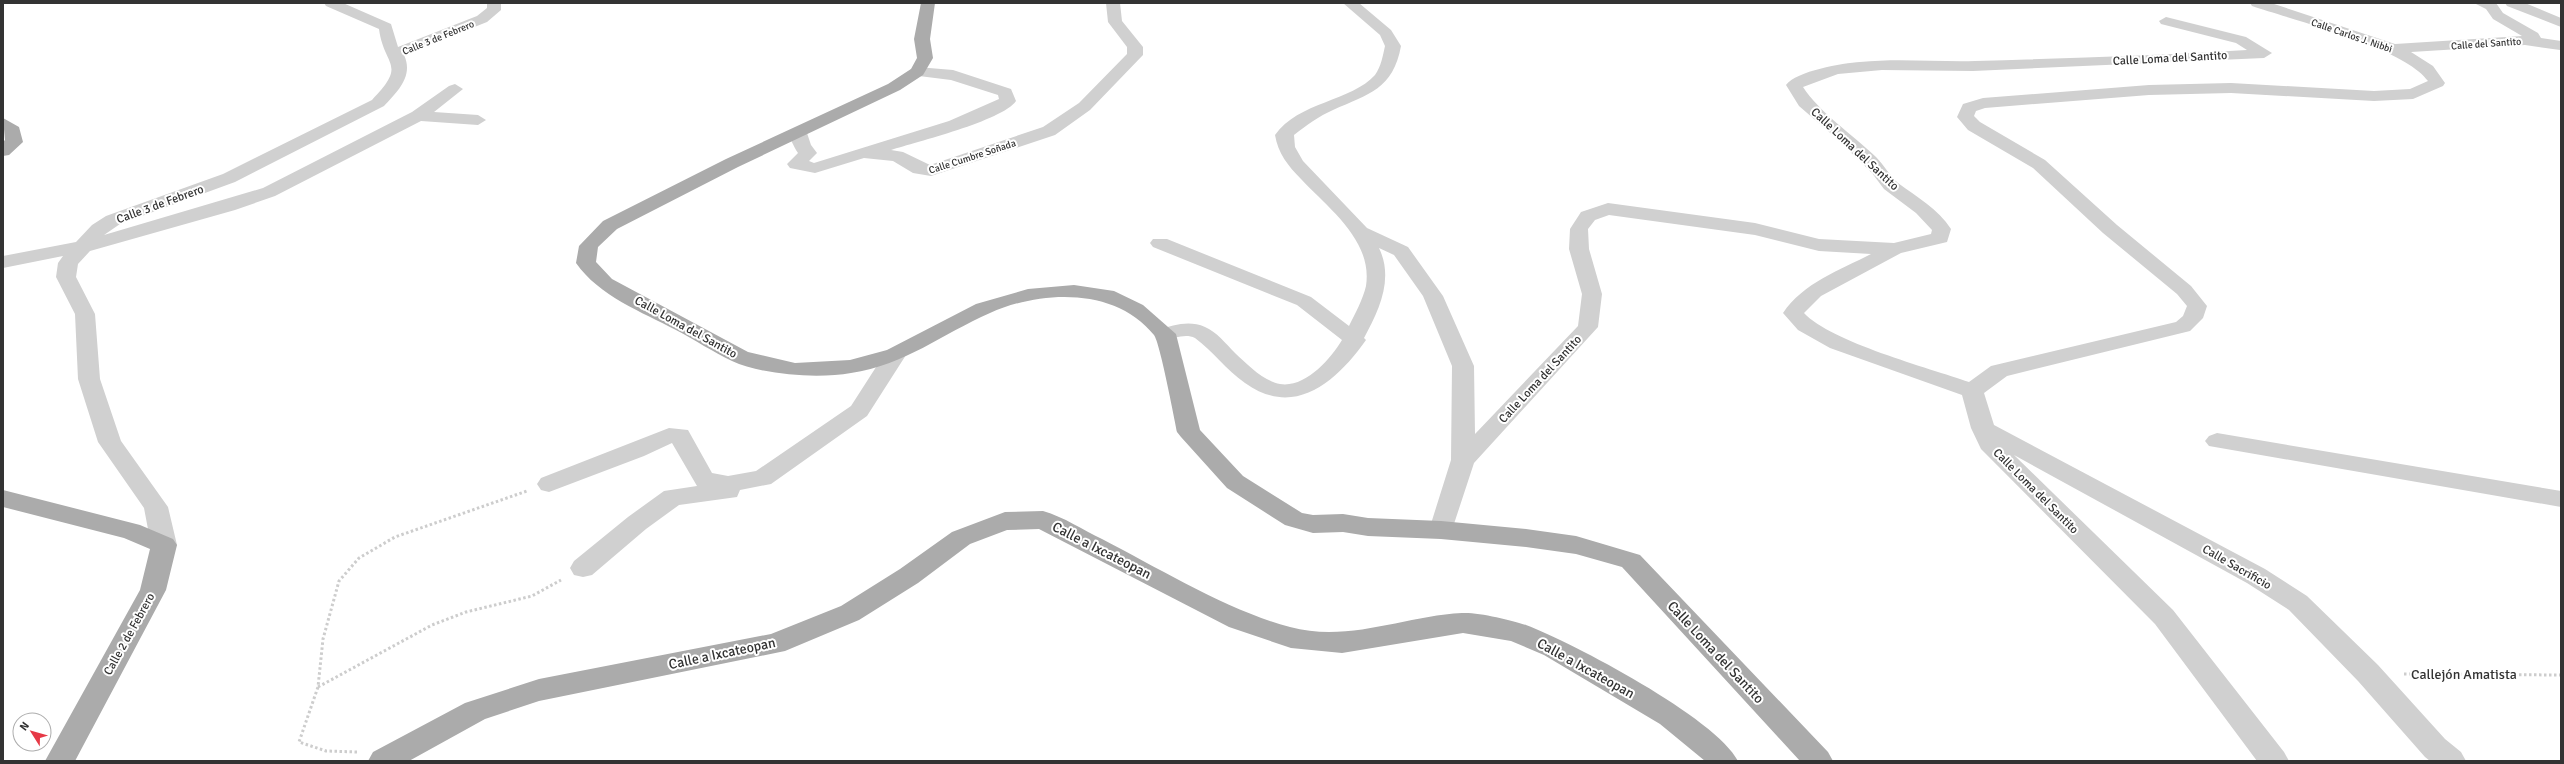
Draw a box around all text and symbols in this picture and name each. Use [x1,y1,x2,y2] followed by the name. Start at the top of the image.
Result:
[2309,16,2394,55] street label: Calle Carlos J. Nibbi
[401,18,476,58] street label: Calle 3 de Febrero
[2451,36,2522,52] street label: Calle del Santito
[2112,48,2228,69] street label: Calle Loma del Santito
[1808,105,1902,194] street label: Calle Loma del Santito
[927,137,1017,177] street label: Calle Cumbre Soñada
[115,182,206,227] street label: Calle 3 de Febrero
[632,293,740,362] street label: Calle Loma del Santito
[1496,332,1585,426] street label: Calle Loma del Santito
[1990,445,2082,537] street label: Calle Loma del Santito
[1049,518,1154,583] street label: Calle a Ixcateopan
[2200,542,2274,593] street label: Calle Sacrificio
[101,591,158,678] street label: Calle 2 de Febrero
[1664,598,1768,707] street label: Calle Loma del Santito
[667,634,777,673] street label: Calle a Ixcateopan
[1534,635,1637,702] street label: Calle a Ixcateopan
[2411,666,2517,683] street label: Callejón Amatista
[12,712,52,752] north arrow
[17,719,32,733] text: N

